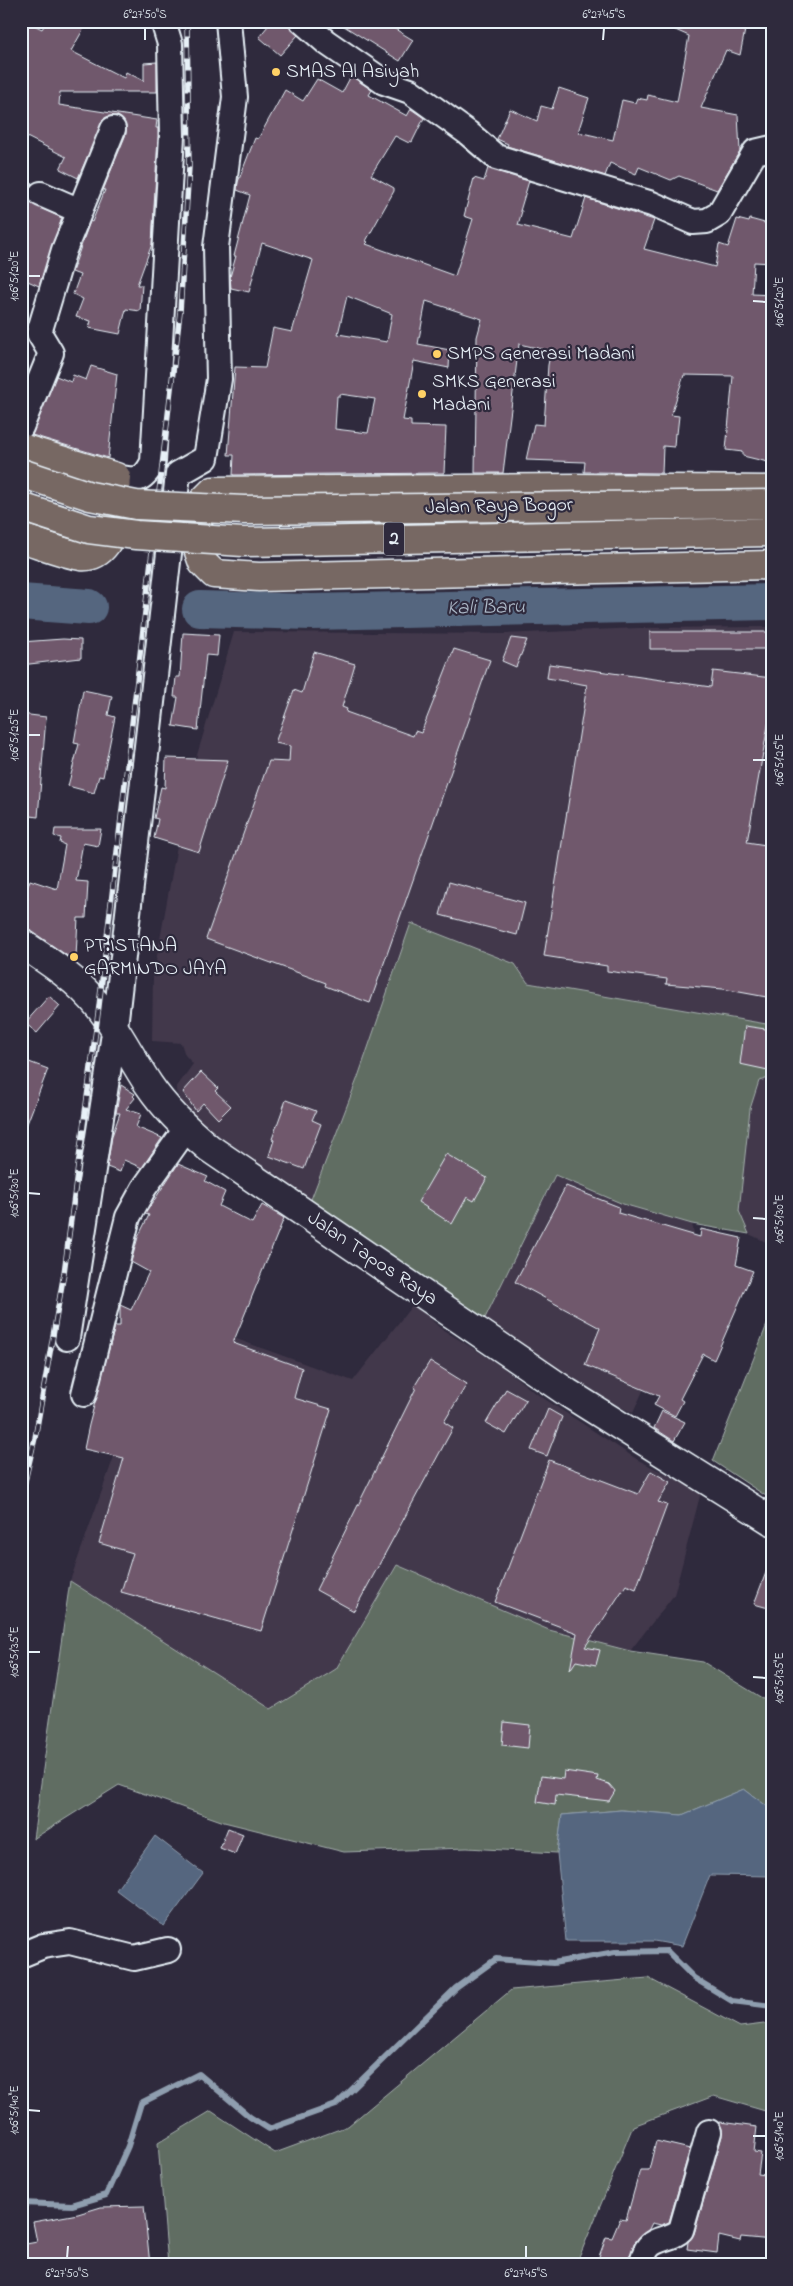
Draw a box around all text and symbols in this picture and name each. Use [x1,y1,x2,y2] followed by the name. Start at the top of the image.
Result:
[123,6,167,24] text: 6°27'50"S
[583,6,626,24] text: 6°27'45"S
[286,58,419,87] place label: SMAS Al Asiyah
[270,66,282,78] marker: SMAS Al Asiyah
[6,251,24,301] text: 106°51'20"E
[771,277,789,327] text: 106°51'20"E
[447,340,635,369] place label: SMPS Generasi Madani
[431,348,443,360] marker: SMPS Generasi Madani
[432,368,556,420] place label: SMKS Generasi Madani
[416,388,428,400] marker: SMKS Generasi Madani
[425,491,574,524] street label: Jalan Raya Bogor
[384,522,404,556] road number: 2
[447,592,525,624] water label: Kali Baru
[6,709,24,761] text: 106°51'25"E
[771,734,789,786] text: 106°51'25"E
[84,932,227,984] place label: PT.ISTANA GARMINDO JAYA
[68,951,80,963] marker: PT.ISTANA GARMINDO JAYA
[6,1168,24,1218] text: 106°51'30"E
[771,1194,789,1244] text: 106°51'30"E
[301,1204,443,1314] street label: Jalan Tapos Raya
[6,1626,24,1678] text: 106°51'35"E
[771,1652,789,1704] text: 106°51'35"E
[6,2085,24,2135] text: 106°51'40"E
[771,2111,789,2161] text: 106°51'40"E
[45,2265,89,2283] text: 6°27'50"S
[505,2265,548,2283] text: 6°27'45"S

